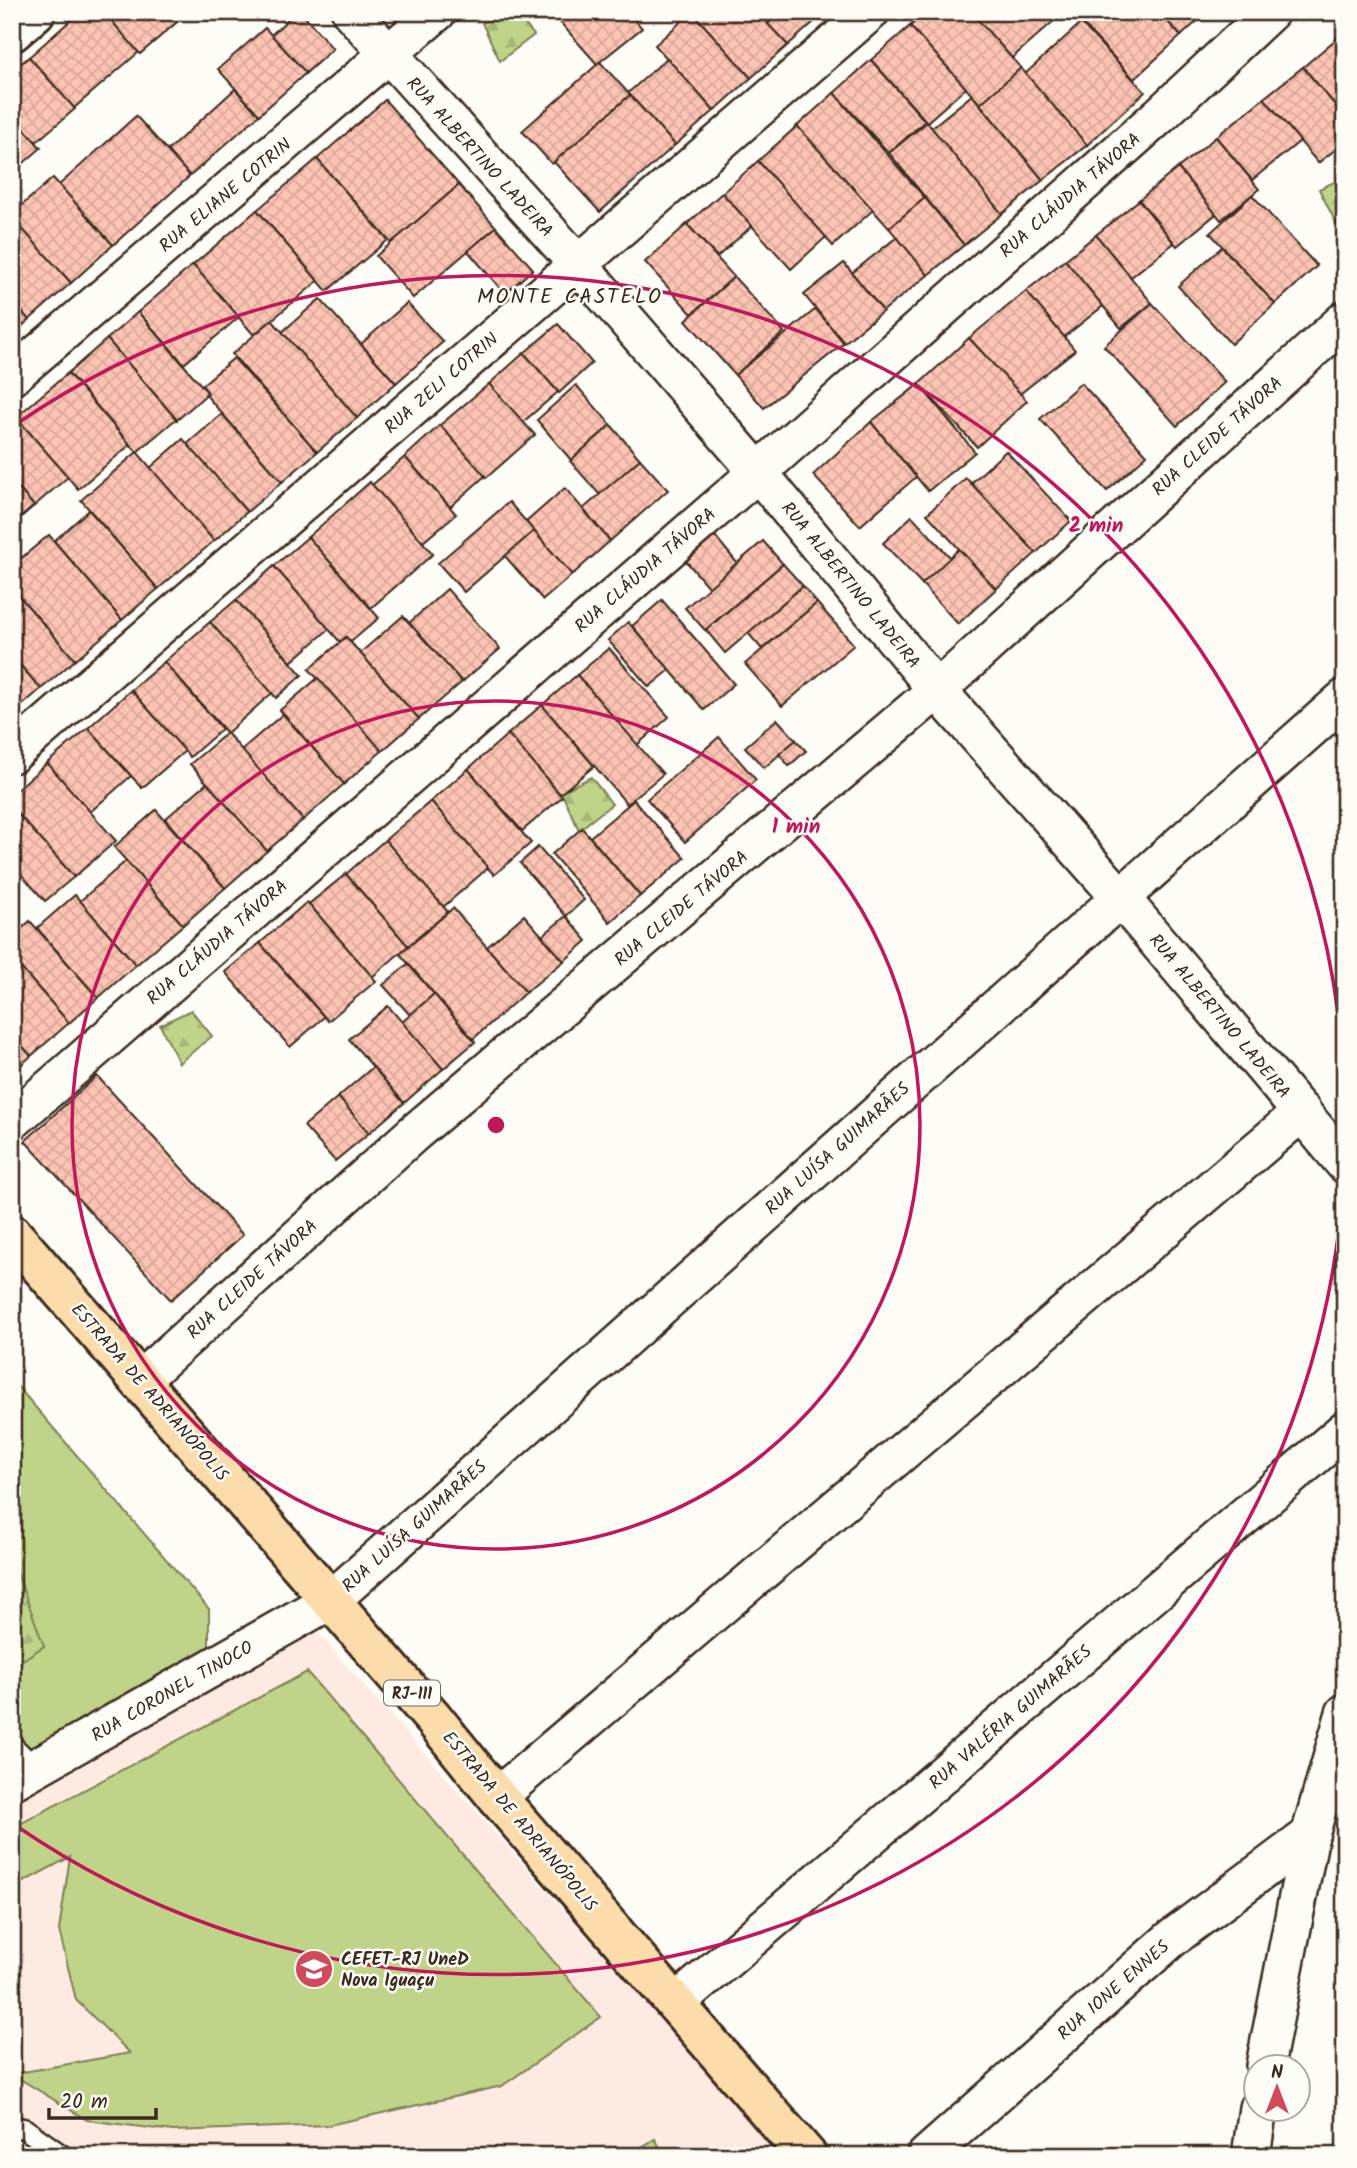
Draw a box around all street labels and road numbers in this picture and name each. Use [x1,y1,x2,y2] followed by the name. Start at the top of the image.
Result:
[398,71,559,245] street label: RUA ALBERTINO LADEIRA
[994,126,1148,266] street label: RUA CLÁUDIA TÁVORA
[153,132,299,261] street label: RUA ELIANE COTRIN
[378,326,506,442] street label: RUA ZELI COTRIN
[1146,370,1290,504] street label: RUA CLEIDE TÁVORA
[773,496,927,676] street label: RUA ALBERTINO LADEIRA
[569,501,723,641] street label: RUA CLÁUDIA TÁVORA
[608,844,756,974] street label: RUA CLEIDE TÁVORA
[141,873,295,1013] street label: RUA CLÁUDIA TÁVORA
[1141,928,1297,1106] street label: RUA ALBERTINO LADEIRA
[759,1075,918,1223] street label: RUA LUÍSA GUIMARÃES
[181,1213,325,1347] street label: RUA CLEIDE TÁVORA
[63,1297,235,1489] street label: ESTRADA DE ADRIANÓPOLIS
[336,1453,495,1601] street label: RUA LUÍSA GUIMARÃES
[86,1634,259,1751] street label: RUA CORONEL TINOCO
[923,1638,1100,1798] street label: RUA VALÉRIA GUIMARÃES
[384,1680,440,1706] road number: RJ-111
[434,1725,604,1919] street label: ESTRADA DE ADRIANÓPOLIS
[1051,1934,1177,2048] street label: RUA IONE ENNES

